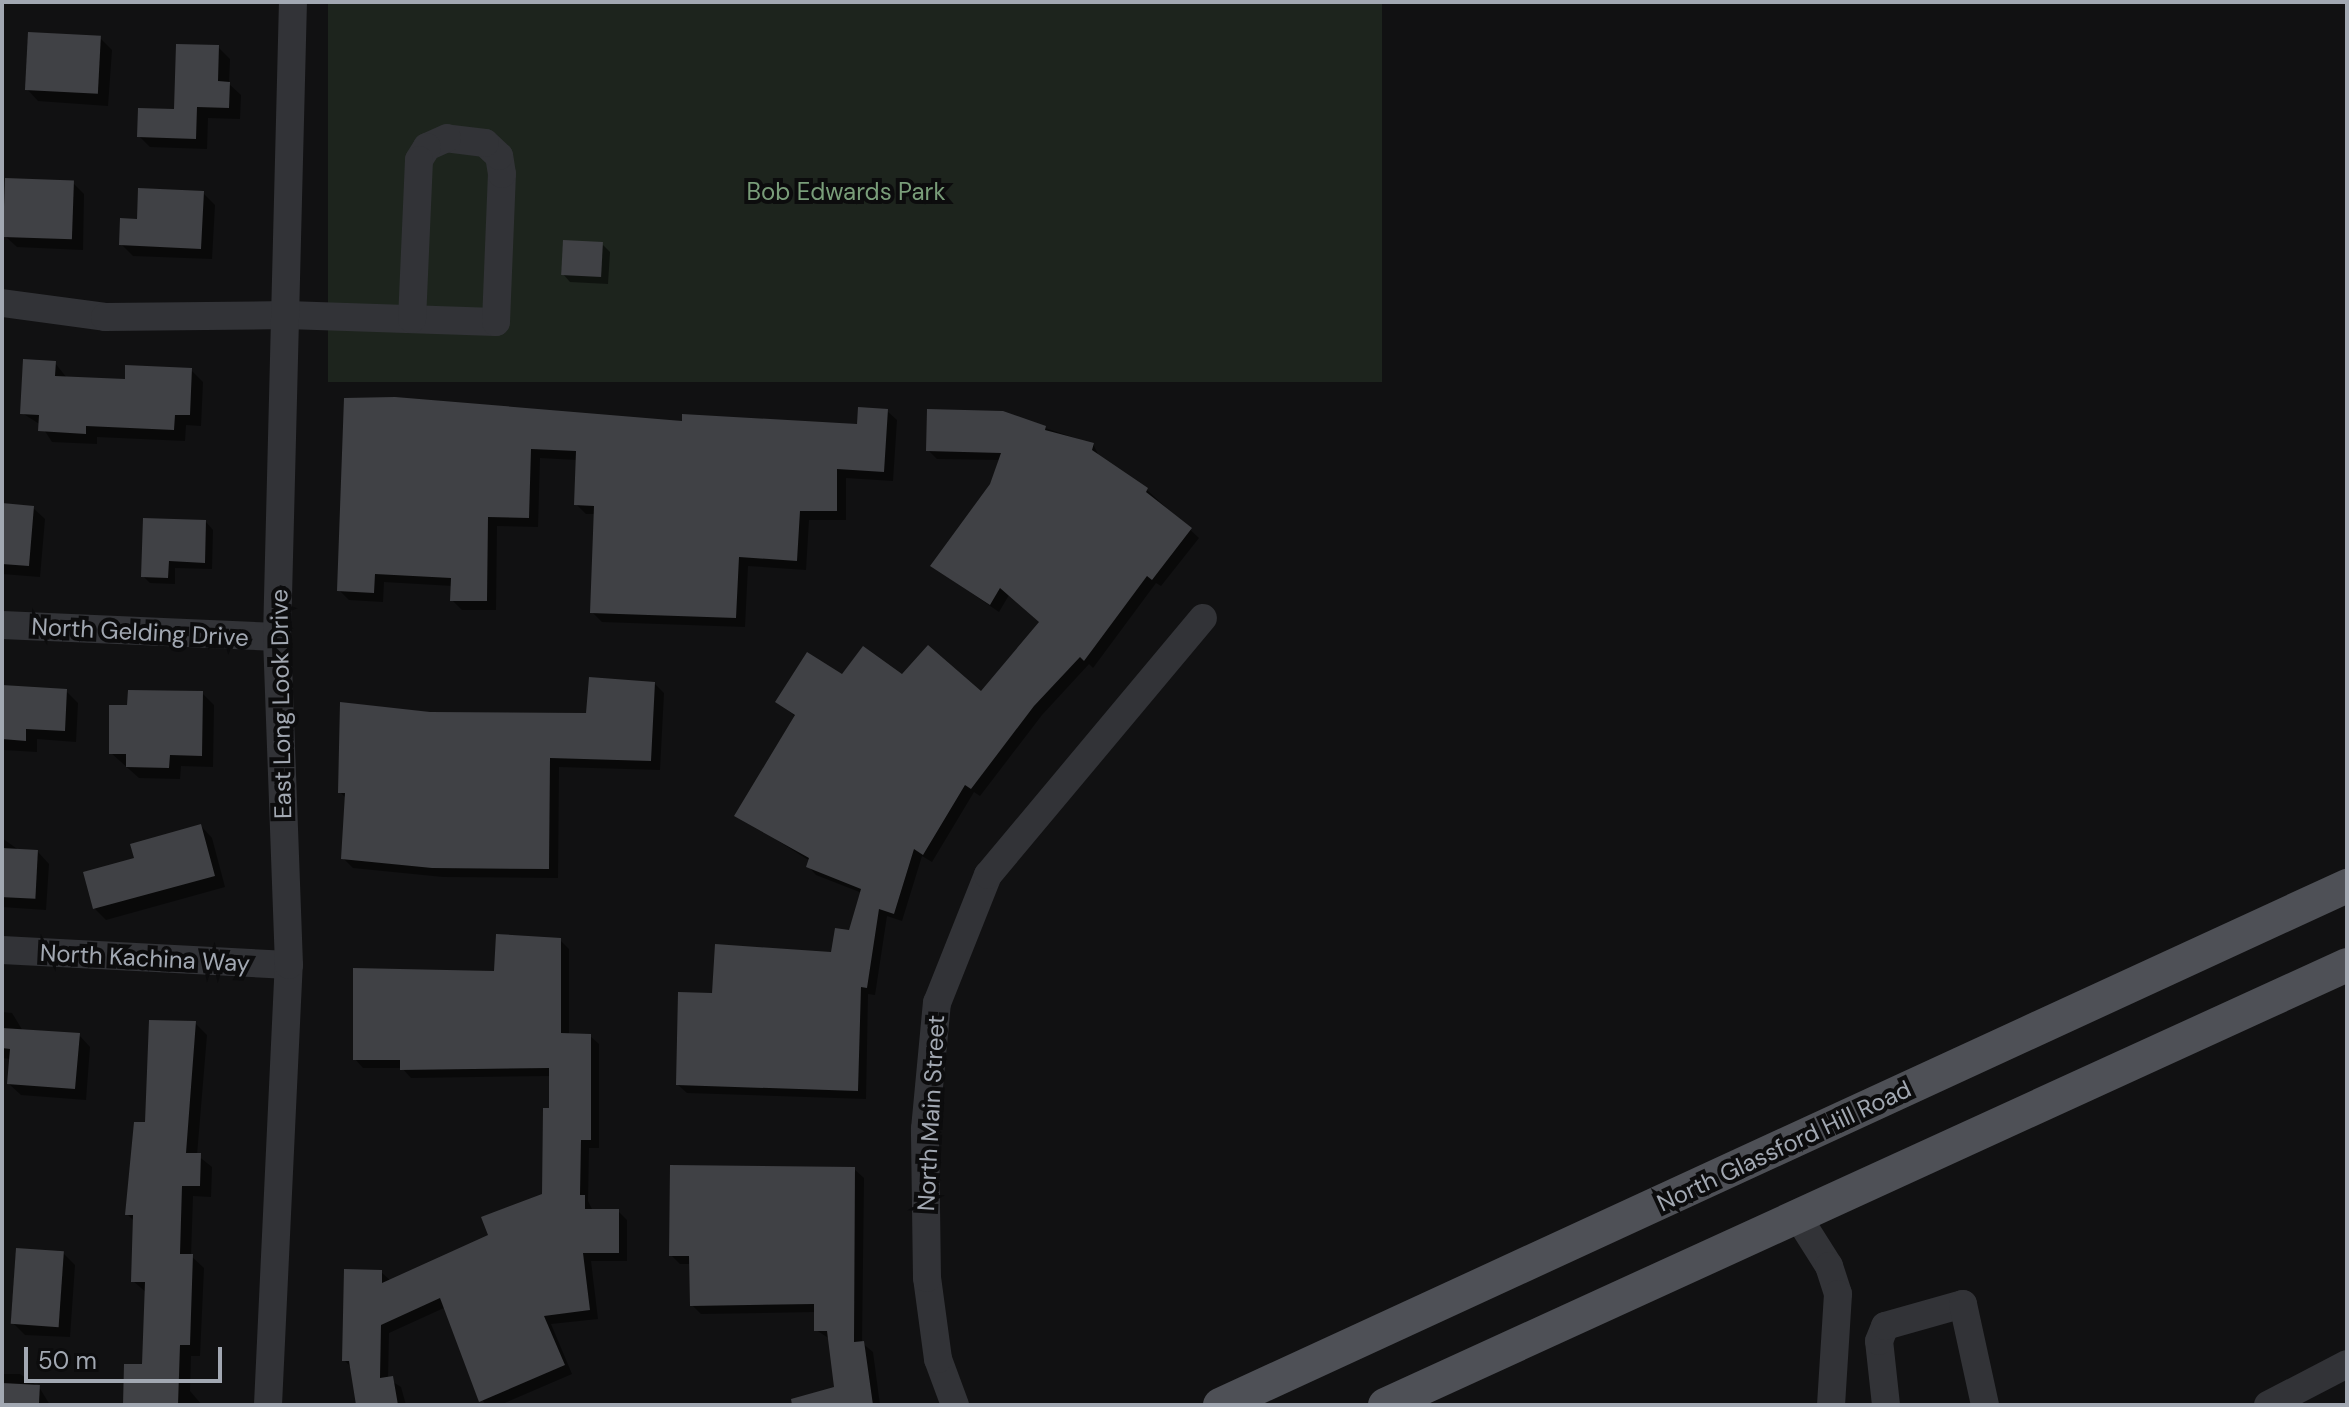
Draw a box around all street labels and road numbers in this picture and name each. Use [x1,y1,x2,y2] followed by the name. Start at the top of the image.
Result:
[265,589,297,819] street label: East Long Look Drive
[31,612,249,652] street label: North Gelding Drive
[39,938,251,978] street label: North Kachina Way
[911,1014,951,1212] street label: North Main Street
[1652,1074,1916,1218] street label: North Glassford Hill Road

